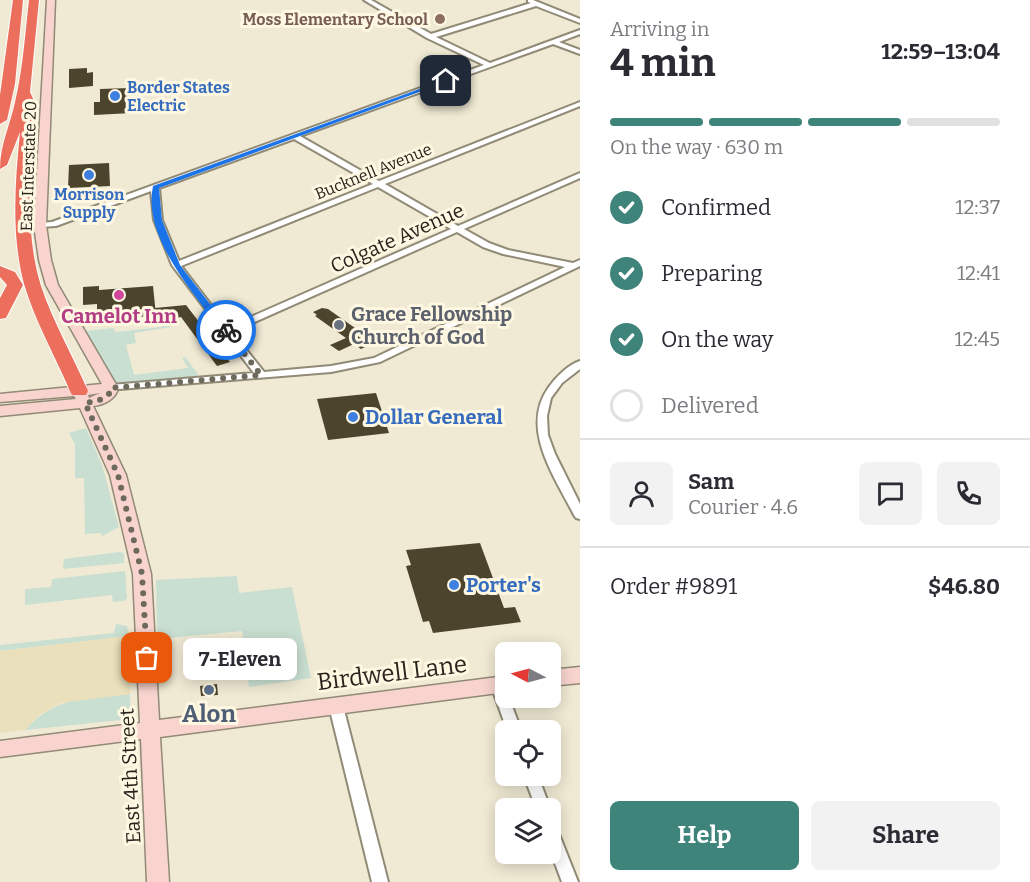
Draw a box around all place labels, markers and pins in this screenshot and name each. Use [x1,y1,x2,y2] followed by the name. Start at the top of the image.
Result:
[243,10,428,29] place label: Moss Elementary School
[433,12,447,26] marker: Moss Elementary School
[420,55,471,106] pin
[127,78,230,115] place label: Border States Electric
[108,89,122,103] marker: Border States Electric
[82,168,96,182] marker: Morrison Supply
[54,185,125,222] place label: Morrison Supply
[112,288,126,302] marker: Camelot Inn
[351,302,512,349] place label: Grace Fellowship Church of God
[61,304,177,328] place label: Camelot Inn
[332,318,346,332] marker: Grace Fellowship Church of God
[365,405,503,429] place label: Dollar General
[346,410,360,424] marker: Dollar General
[466,573,541,597] place label: Porter's
[447,578,461,592] marker: Porter's
[121,632,172,683] pin
[183,637,297,679] callout: 7-Eleven
[202,683,216,697] marker: Alon
[182,700,236,728] place label: Alon

